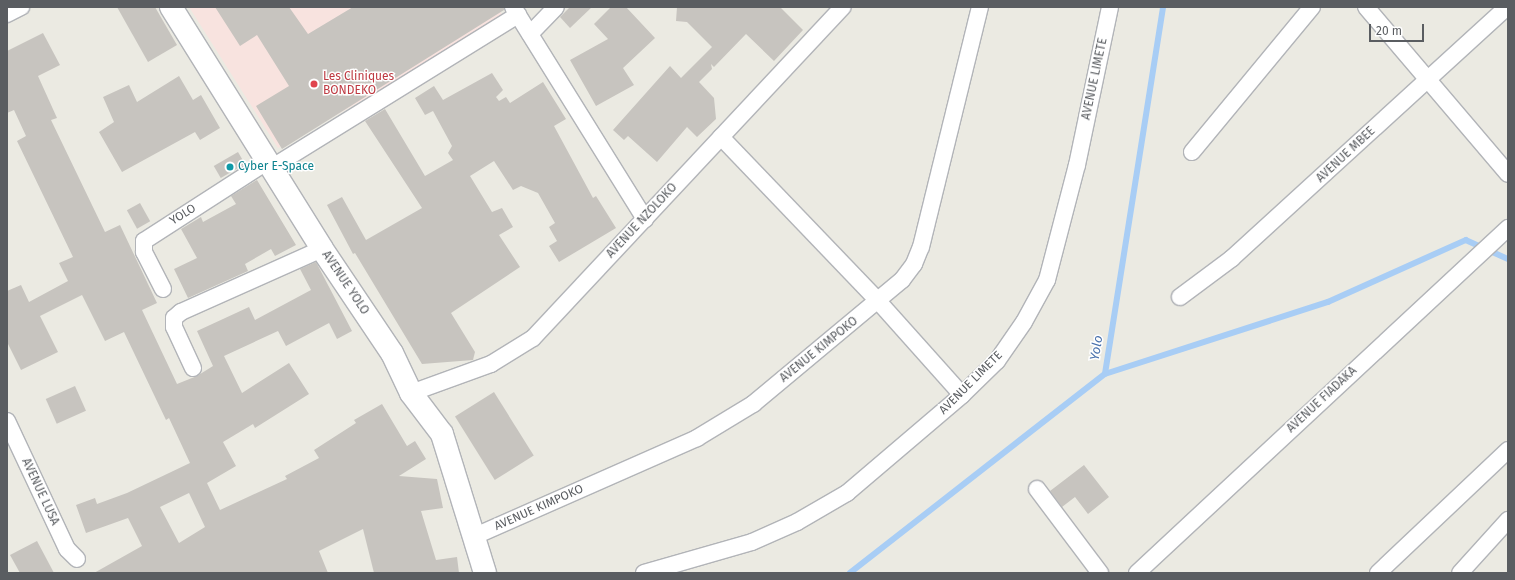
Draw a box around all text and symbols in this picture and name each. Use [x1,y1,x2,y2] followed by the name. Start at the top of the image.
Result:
[1371,16,1426,42] scale bar
[1376,24,1402,38] text: 20 m
[1079,37,1111,121] street label: AVENUE LIMETE
[323,70,394,98] place label: Les Cliniques BONDEKO
[308,78,320,90] marker: Les Cliniques BONDEKO
[1314,124,1378,186] street label: AVENUE MBEE
[238,160,314,174] place label: Cyber E-Space
[225,162,235,172] marker: Cyber E-Space
[604,181,680,261] street label: AVENUE NZOLOKO
[167,201,199,229] street label: YOLO
[318,248,372,318] street label: AVENUE YOLO
[777,314,861,386] street label: AVENUE KIMPOKO
[1087,334,1107,362] water label: Yolo
[936,348,1006,418] street label: AVENUE LIMETE
[1284,364,1360,436] street label: AVENUE FIADAKA
[18,456,62,528] street label: AVENUE LUSA
[492,482,586,534] street label: AVENUE KIMPOKO

